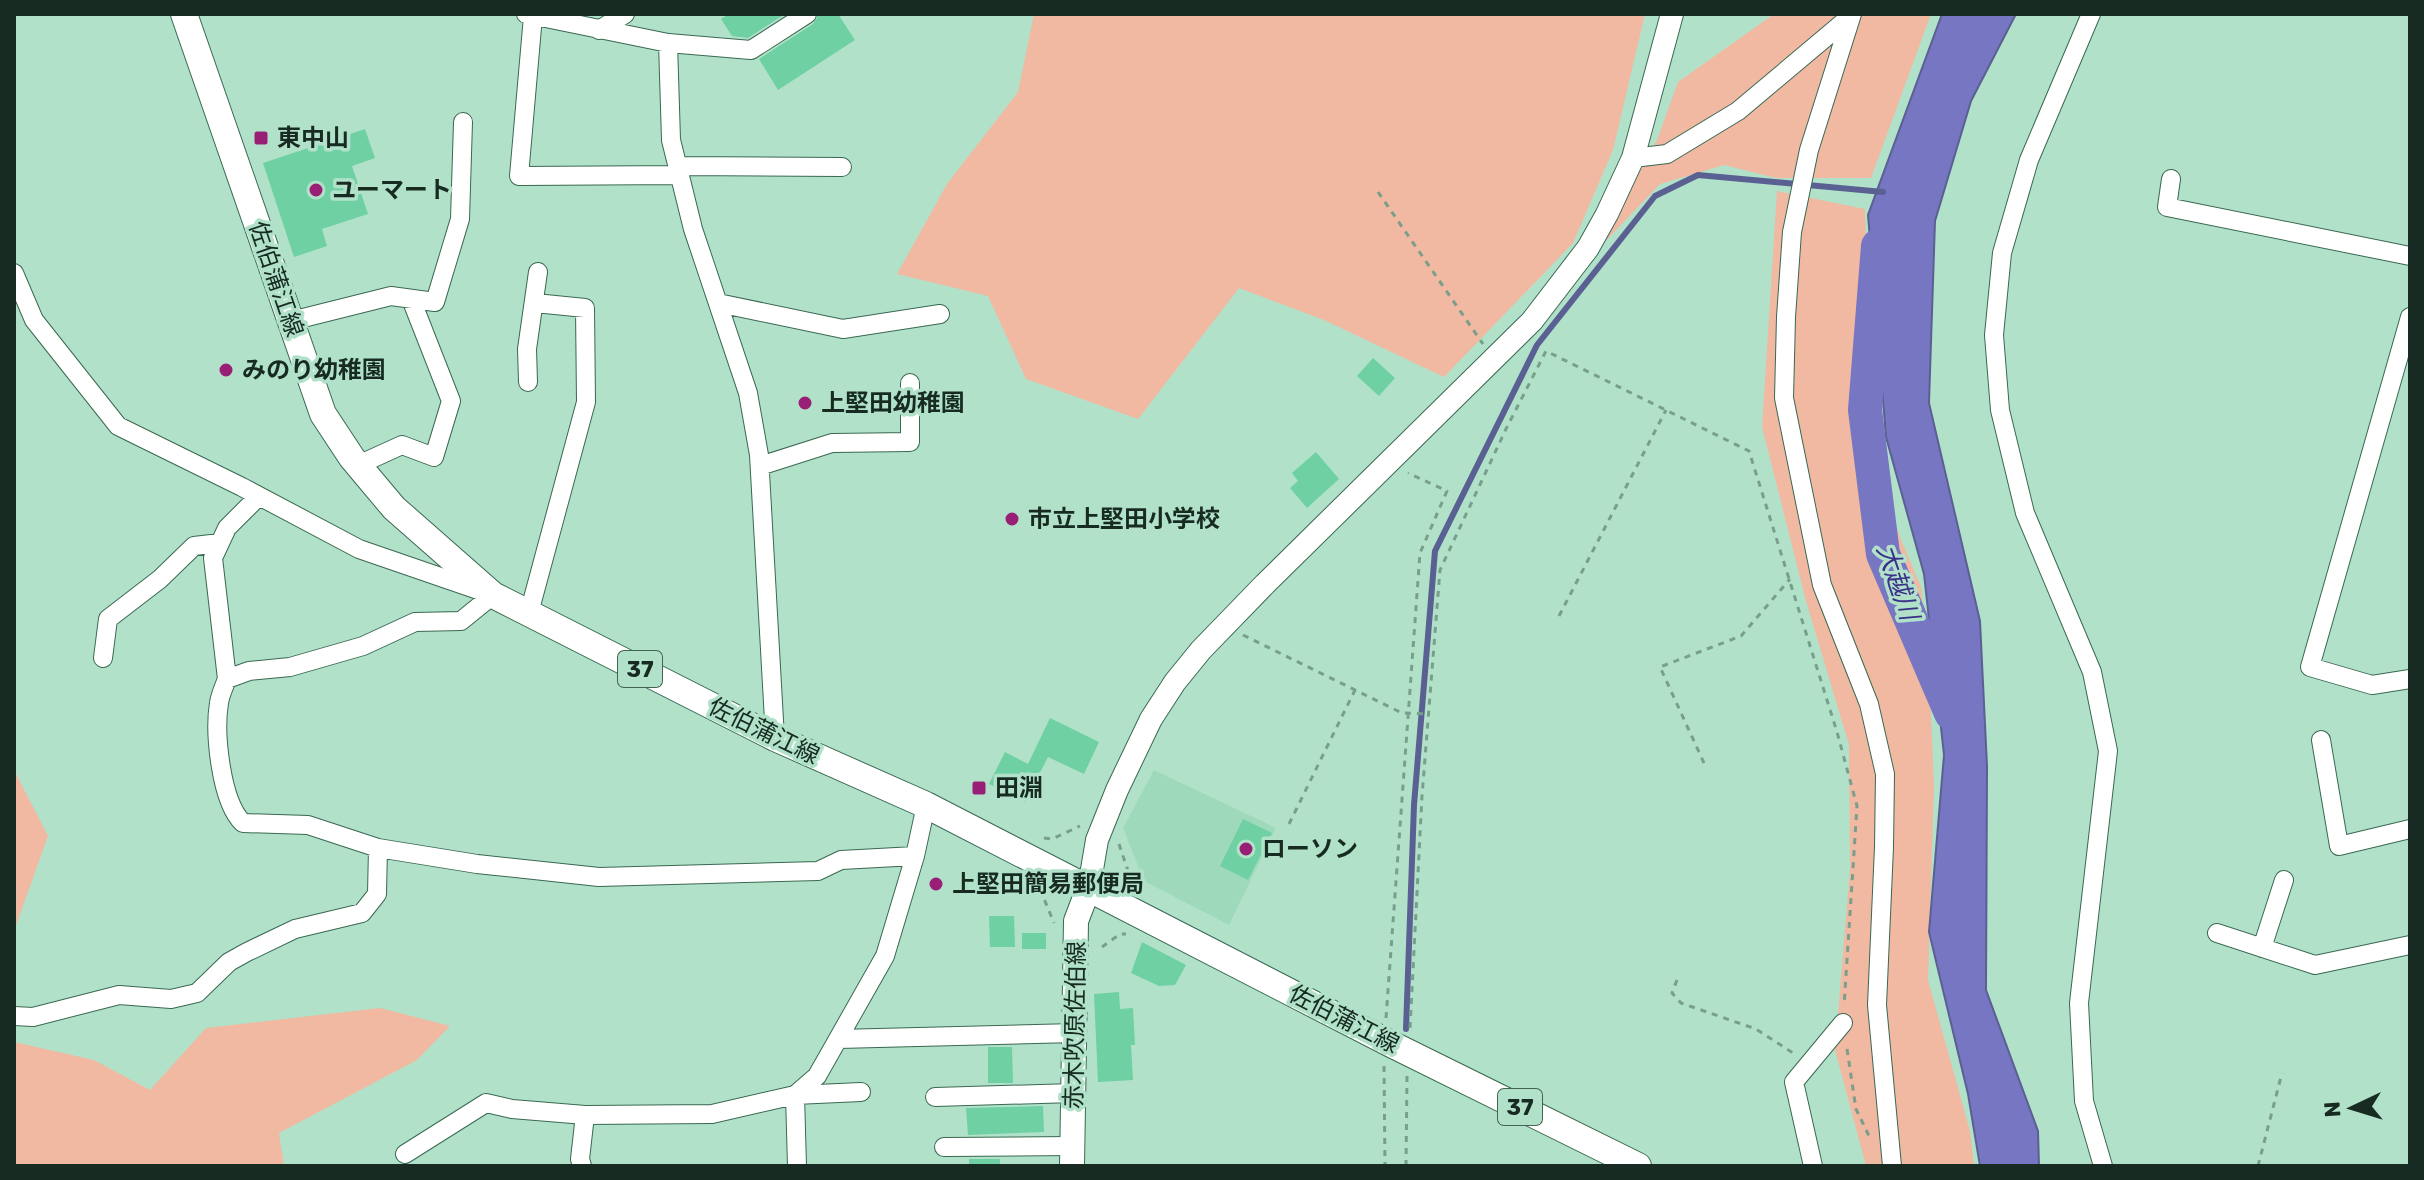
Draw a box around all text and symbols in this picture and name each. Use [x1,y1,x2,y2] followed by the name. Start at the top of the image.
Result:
[277,124,349,152] place label: 東中山
[252,129,270,147] marker: 東中山
[332,176,452,204] place label: ユーマート
[307,181,325,199] marker: ユーマート
[243,218,309,340] street label: 佐伯蒲江線
[242,356,386,384] place label: みのり幼稚園
[217,361,235,379] marker: みのり幼稚園
[821,389,965,417] place label: 上堅田幼稚園
[796,394,814,412] marker: 上堅田幼稚園
[1028,505,1220,533] place label: 市立上堅田小学校
[1003,510,1021,528] marker: 市立上堅田小学校
[1870,540,1926,627] water label: 大越川
[618,651,662,687] road number: 37
[704,692,824,770] street label: 佐伯蒲江線
[995,774,1043,802] place label: 田淵
[970,779,988,797] marker: 田淵
[1262,835,1358,863] place label: ローソン
[1237,840,1255,858] marker: ローソン
[952,870,1144,898] place label: 上堅田簡易郵便局
[927,875,945,893] marker: 上堅田簡易郵便局
[1060,941,1090,1109] street label: 赤木吹原佐伯線
[1284,979,1404,1059] street label: 佐伯蒲江線
[2312,1068,2392,1148] north arrow
[1498,1089,1542,1125] road number: 37
[2319,1101,2347,1118] text: N

